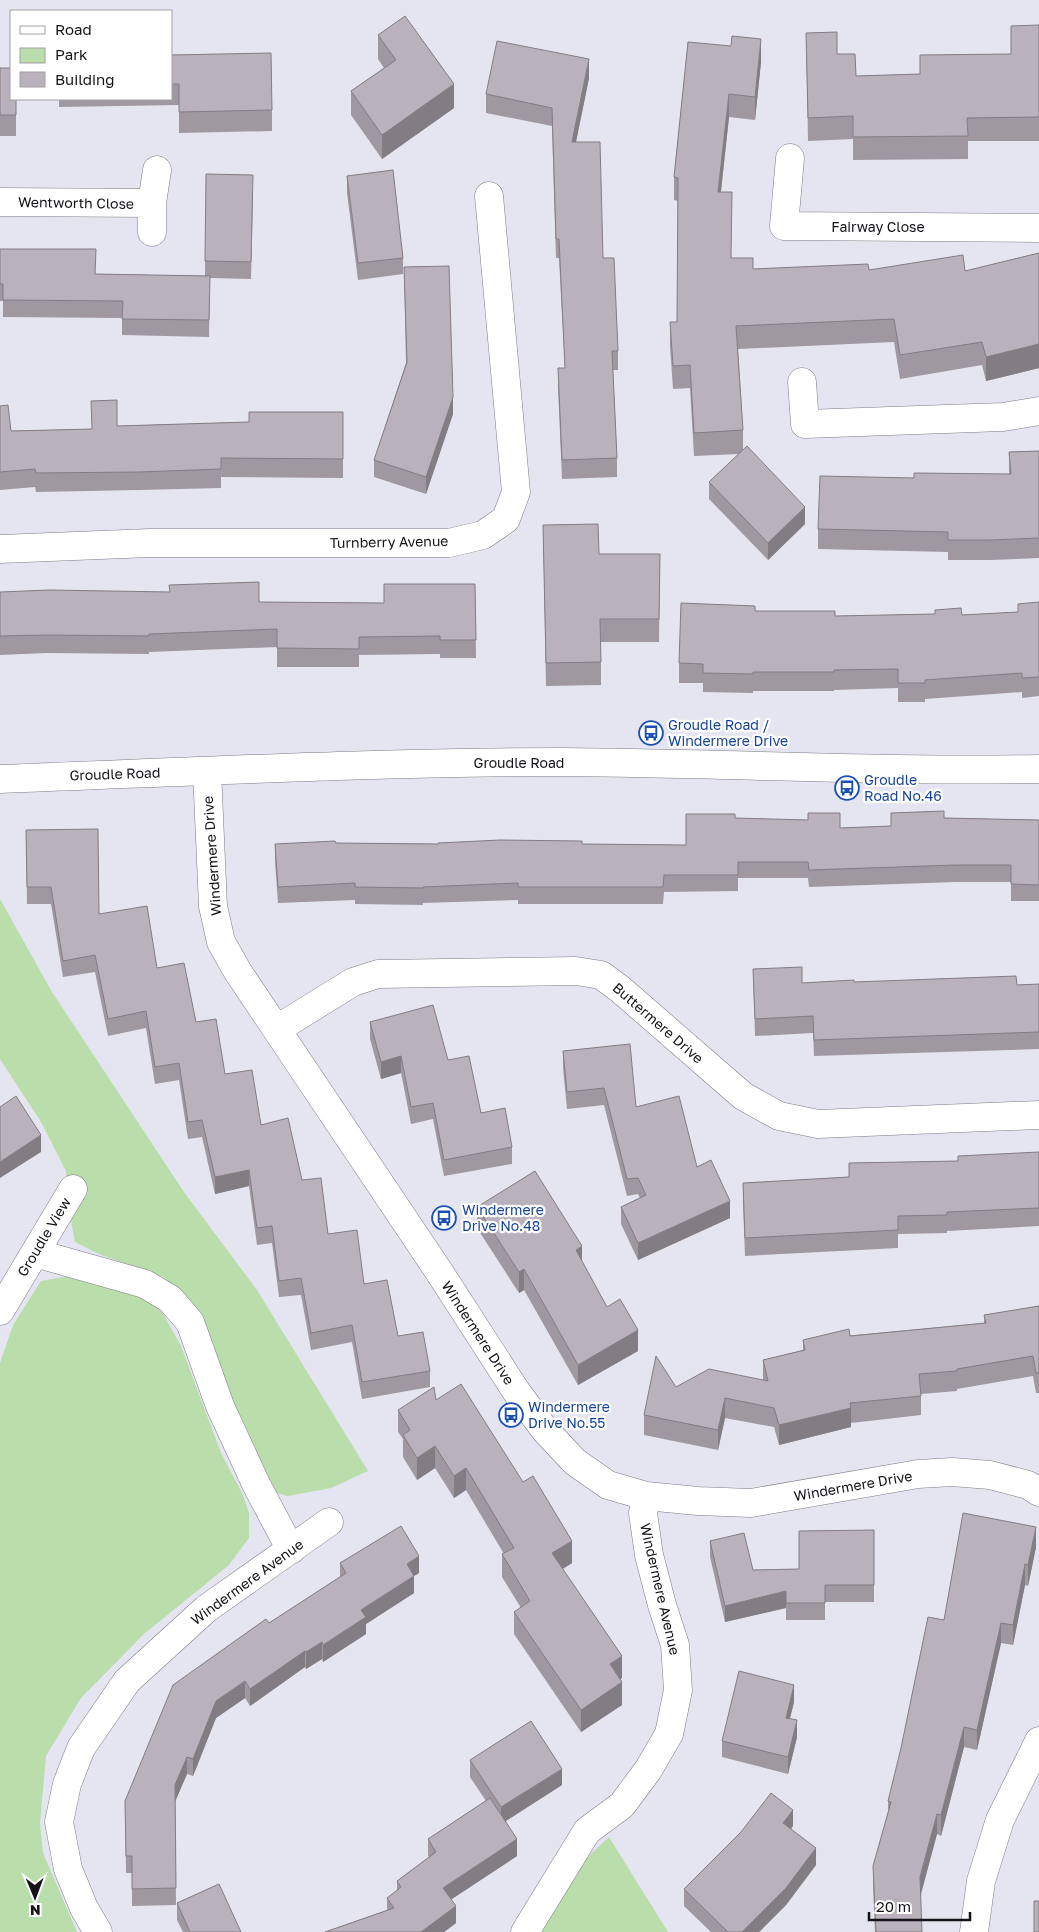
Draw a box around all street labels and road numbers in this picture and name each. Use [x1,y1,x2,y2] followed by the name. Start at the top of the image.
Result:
[18,193,134,212] street label: Wentworth Close
[831,218,925,235] street label: Fairway Close
[329,532,449,551] street label: Turnberry Avenue
[474,754,564,771] street label: Groudle Road
[69,763,161,784] street label: Groudle Road
[199,796,224,917] street label: Windermere Drive
[609,979,707,1067] street label: Buttermere Drive
[13,1194,74,1279] street label: Groudle View
[439,1278,518,1388] street label: Windermere Drive
[792,1467,914,1504] street label: Windermere Drive
[637,1521,684,1657] street label: Windermere Avenue
[187,1535,306,1628] street label: Windermere Avenue

